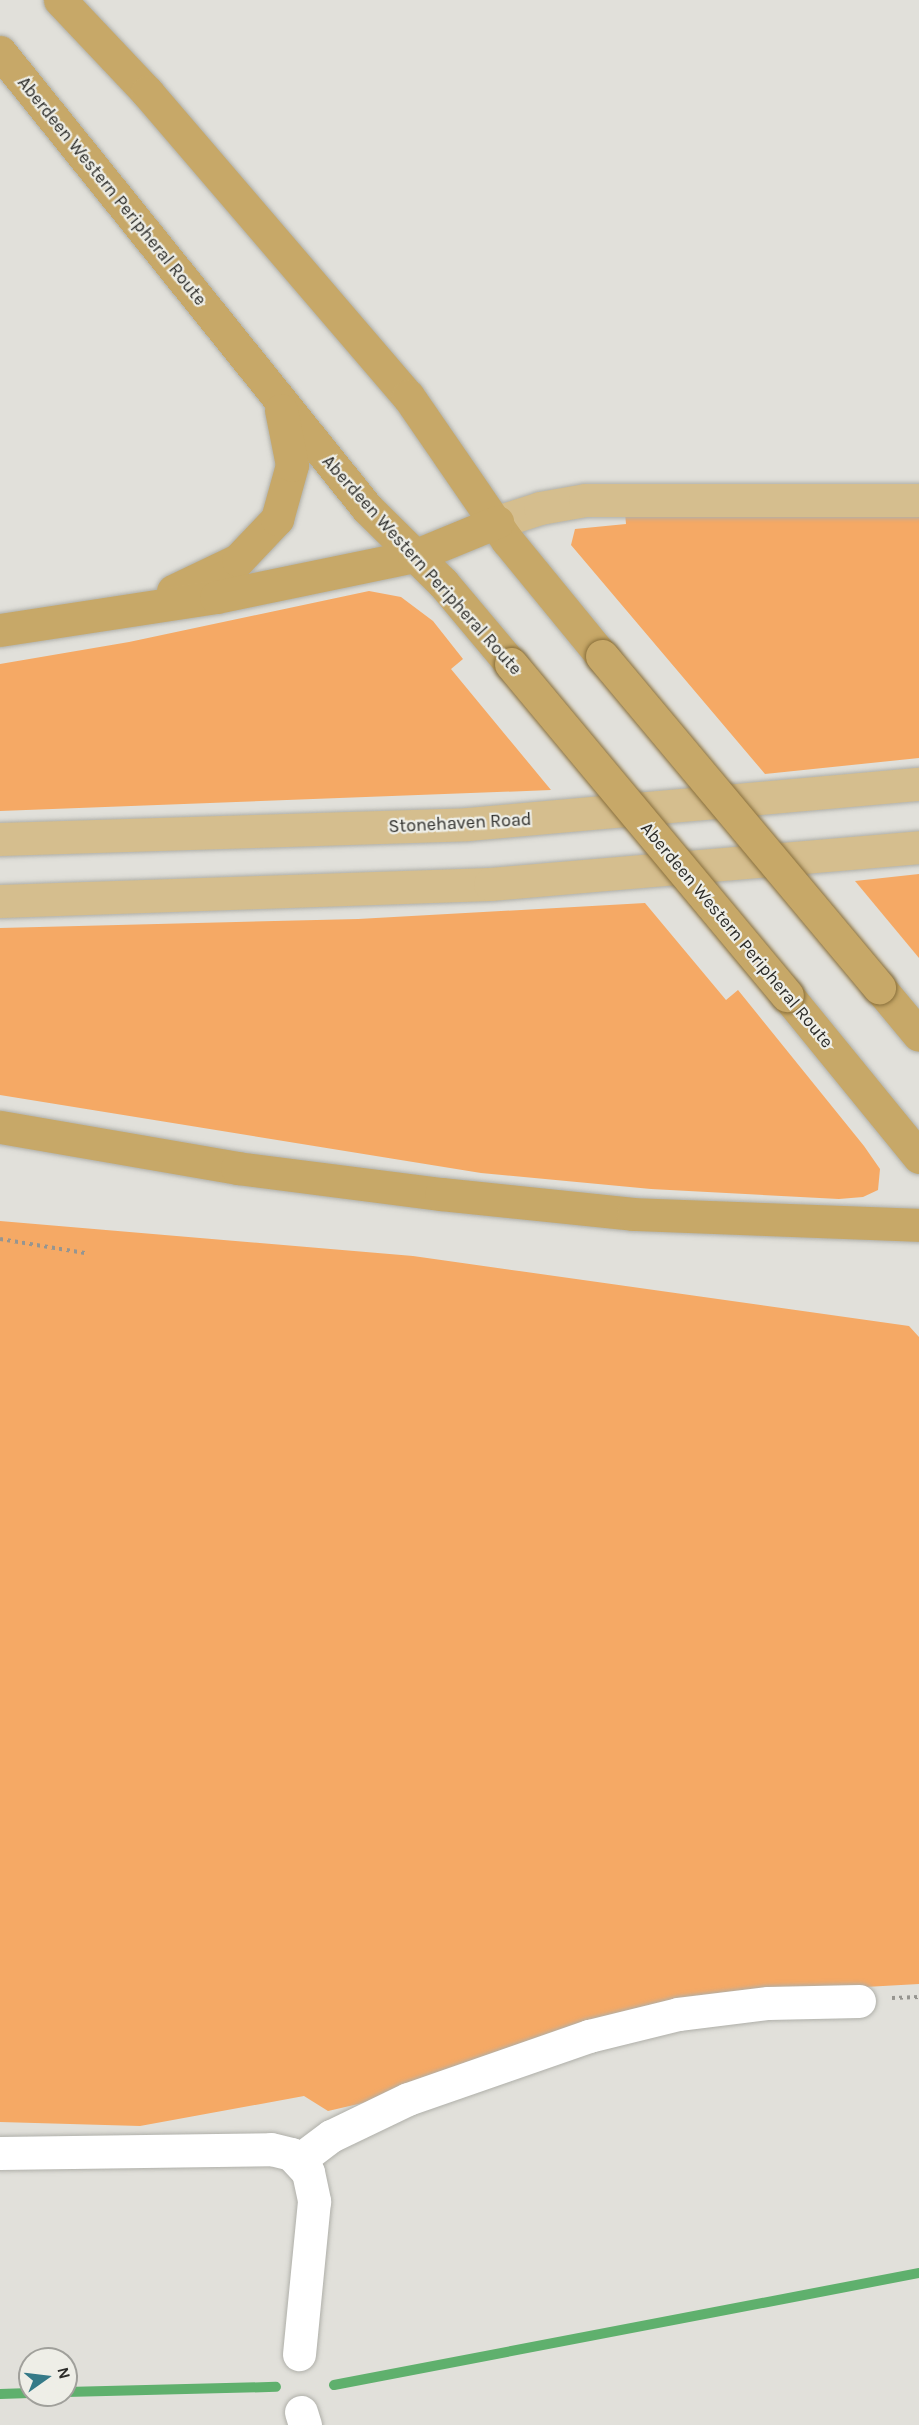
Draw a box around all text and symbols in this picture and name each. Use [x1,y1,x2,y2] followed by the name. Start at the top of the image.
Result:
[13,72,211,310] street label: Aberdeen Western Peripheral Route
[318,451,526,679] street label: Aberdeen Western Peripheral Route
[388,808,532,838] street label: Stonehaven Road
[636,818,838,1052] street label: Aberdeen Western Peripheral Route
[18,2347,78,2407] north arrow
[53,2365,75,2381] text: N

